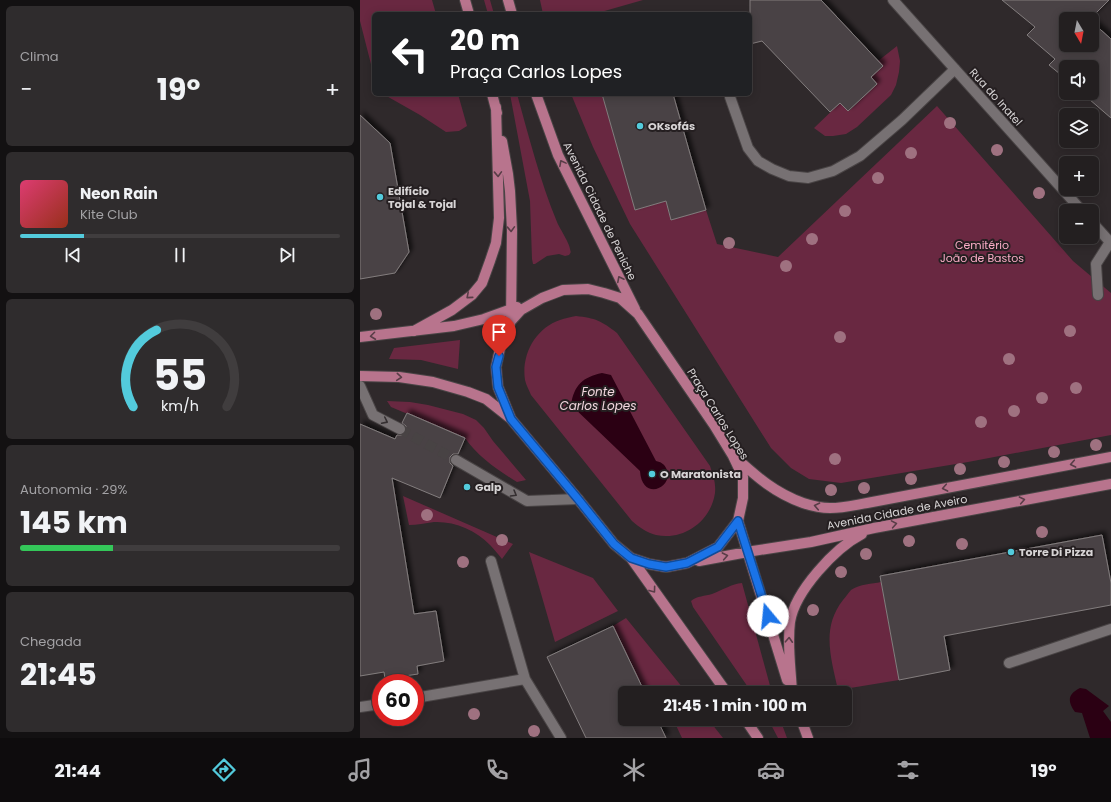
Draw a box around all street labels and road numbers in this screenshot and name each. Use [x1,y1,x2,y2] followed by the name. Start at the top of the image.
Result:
[966,65,1026,129] street label: Rua do Inatel
[560,139,641,283] street label: Avenida Cidade de Peniche
[683,365,753,463] street label: Praça Carlos Lopes
[825,491,969,533] street label: Avenida Cidade de Aveiro

